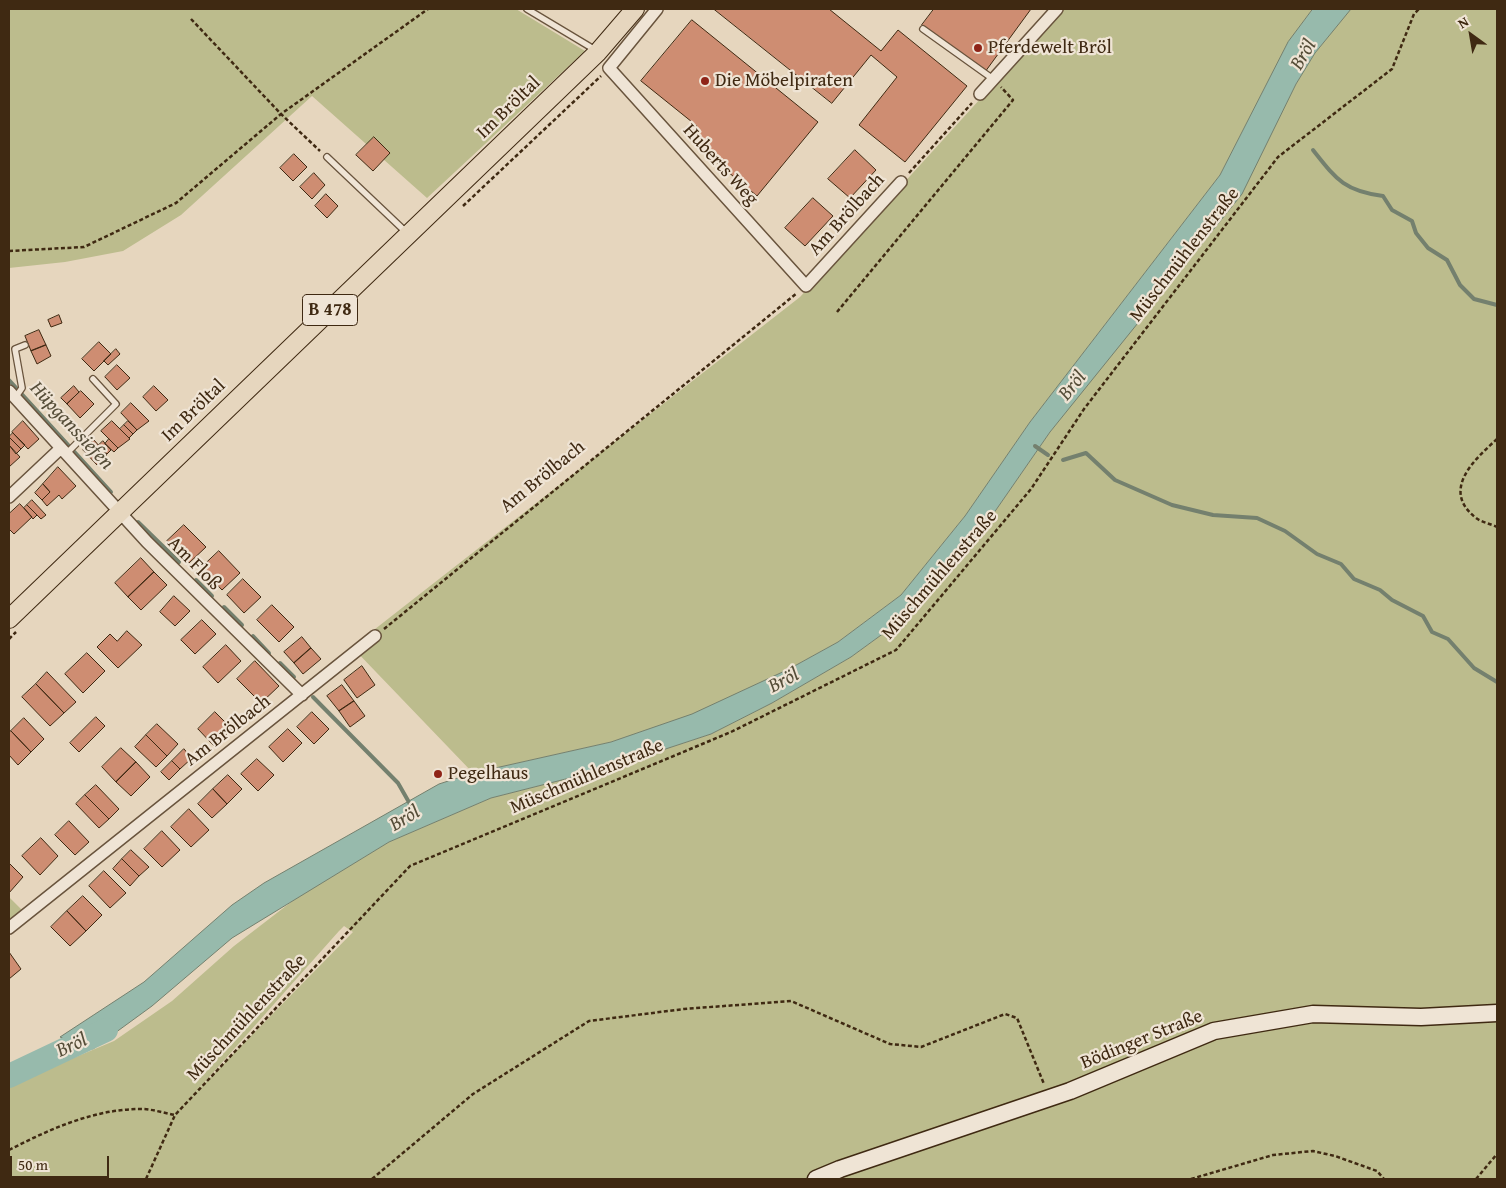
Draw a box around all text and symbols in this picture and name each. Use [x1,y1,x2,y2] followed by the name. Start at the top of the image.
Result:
[1446,10,1496,60] north arrow
[1454,11,1472,33] text: N
[1286,35,1322,75] water label: Bröl
[988,37,1112,59] place label: Pferdewelt Bröl
[972,42,984,54] marker: Pferdewelt Bröl
[715,70,853,92] place label: Die Möbelpiraten
[472,72,546,144] street label: Im Bröltal
[699,75,711,87] marker: Die Möbelpiraten
[678,120,762,210] street label: Huberts Weg
[804,169,890,261] street label: Am Brölbach
[1125,183,1245,327] street label: Müschmühlenstraße
[302,294,358,326] road number: B 478
[1054,366,1092,406] water label: Bröl
[157,375,231,447] street label: Im Bröltal
[24,377,118,475] water label: Hüpganssiefen
[496,436,590,518] street label: Am Brölbach
[877,505,1003,645] street label: Müschmühlenstraße
[162,532,226,596] street label: Am Floß
[765,663,803,699] water label: Bröl
[181,690,275,772] street label: Am Brölbach
[507,734,667,820] street label: Müschmühlenstraße
[448,763,528,785] place label: Pegelhaus
[432,768,444,780] marker: Pegelhaus
[385,801,425,837] water label: Bröl
[183,950,311,1086] street label: Müschmühlenstraße
[1078,1005,1206,1075] street label: Bödinger Straße
[53,1029,91,1063] water label: Bröl
[12,1146,111,1178] scale bar
[18,1154,48,1175] text: 50 m

